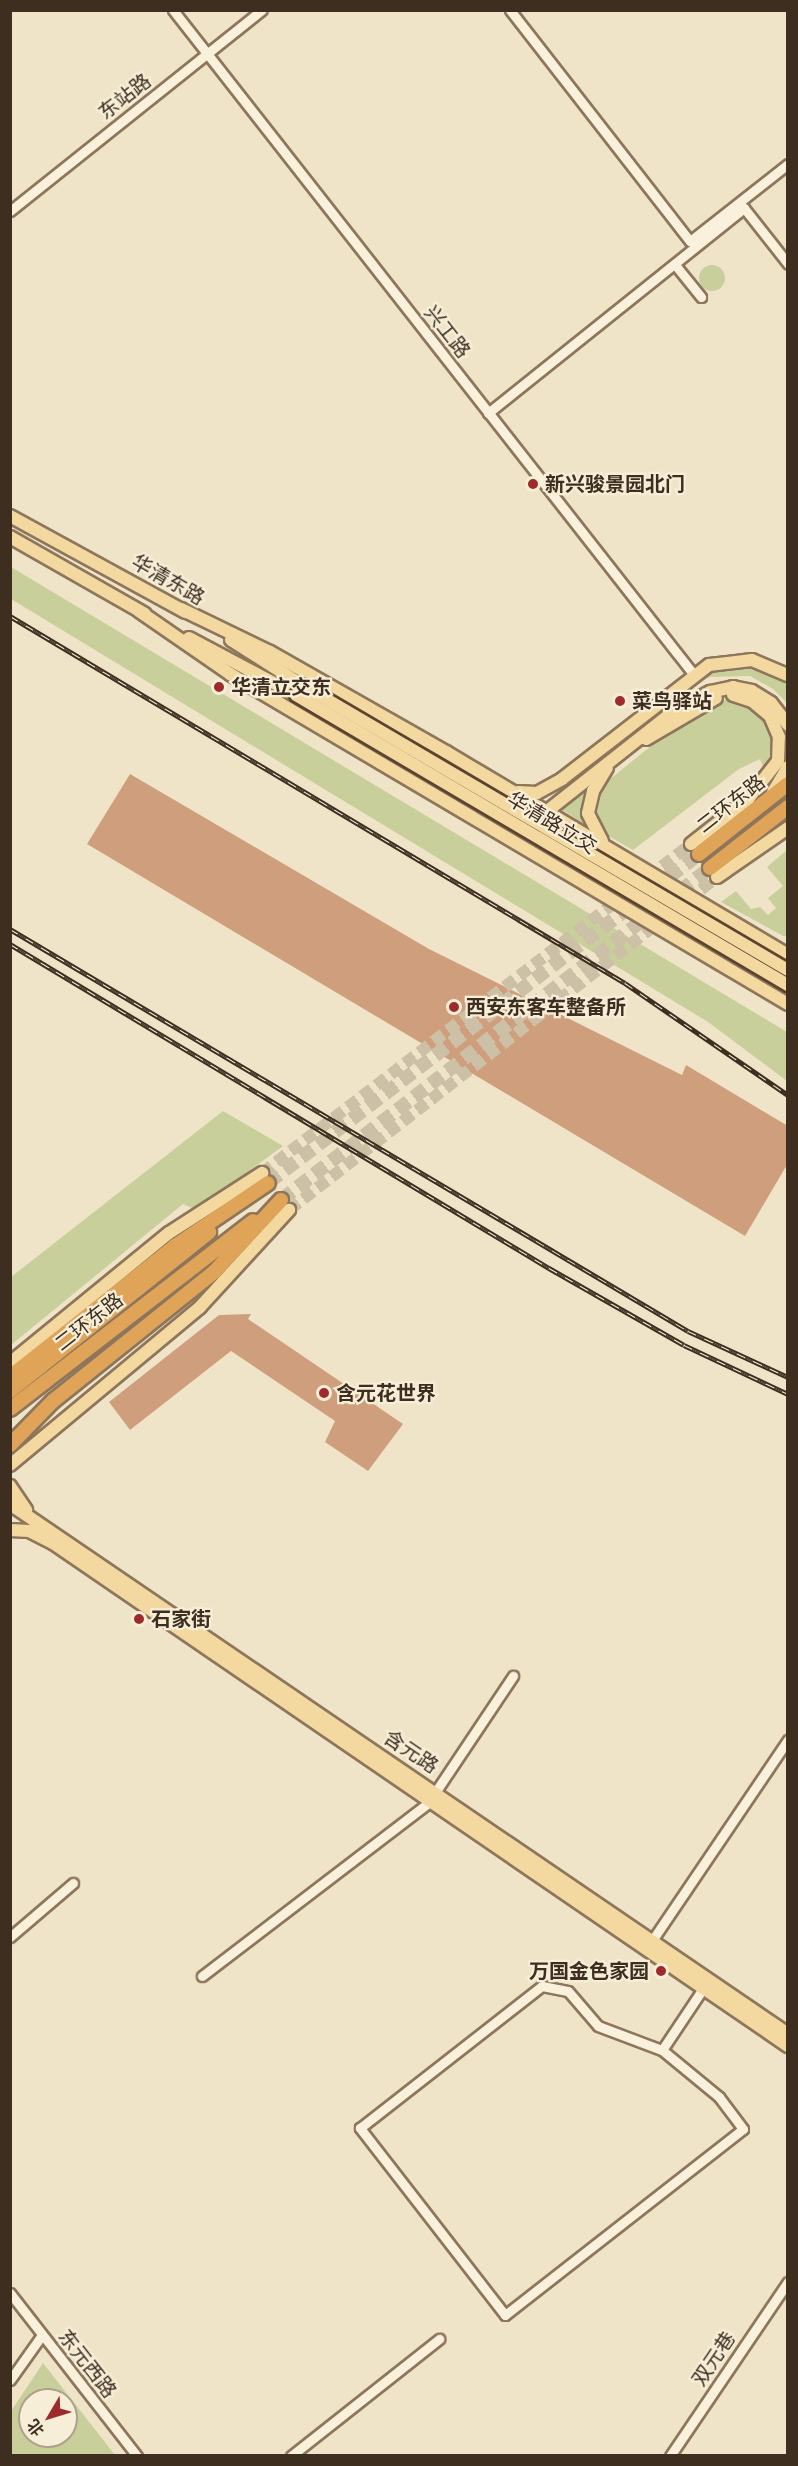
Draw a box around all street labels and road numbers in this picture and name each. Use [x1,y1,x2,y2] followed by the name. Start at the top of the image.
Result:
[94,69,156,125] street label: 东站路
[419,301,475,363] street label: 兴工路
[127,550,209,610] street label: 华清东路
[692,770,770,838] street label: 二环东路
[503,787,601,859] street label: 华清路立交
[50,1288,128,1356] street label: 二环东路
[379,1725,443,1779] street label: 含元路
[53,2325,121,2403] street label: 东元西路
[687,2327,741,2391] street label: 双元巷

